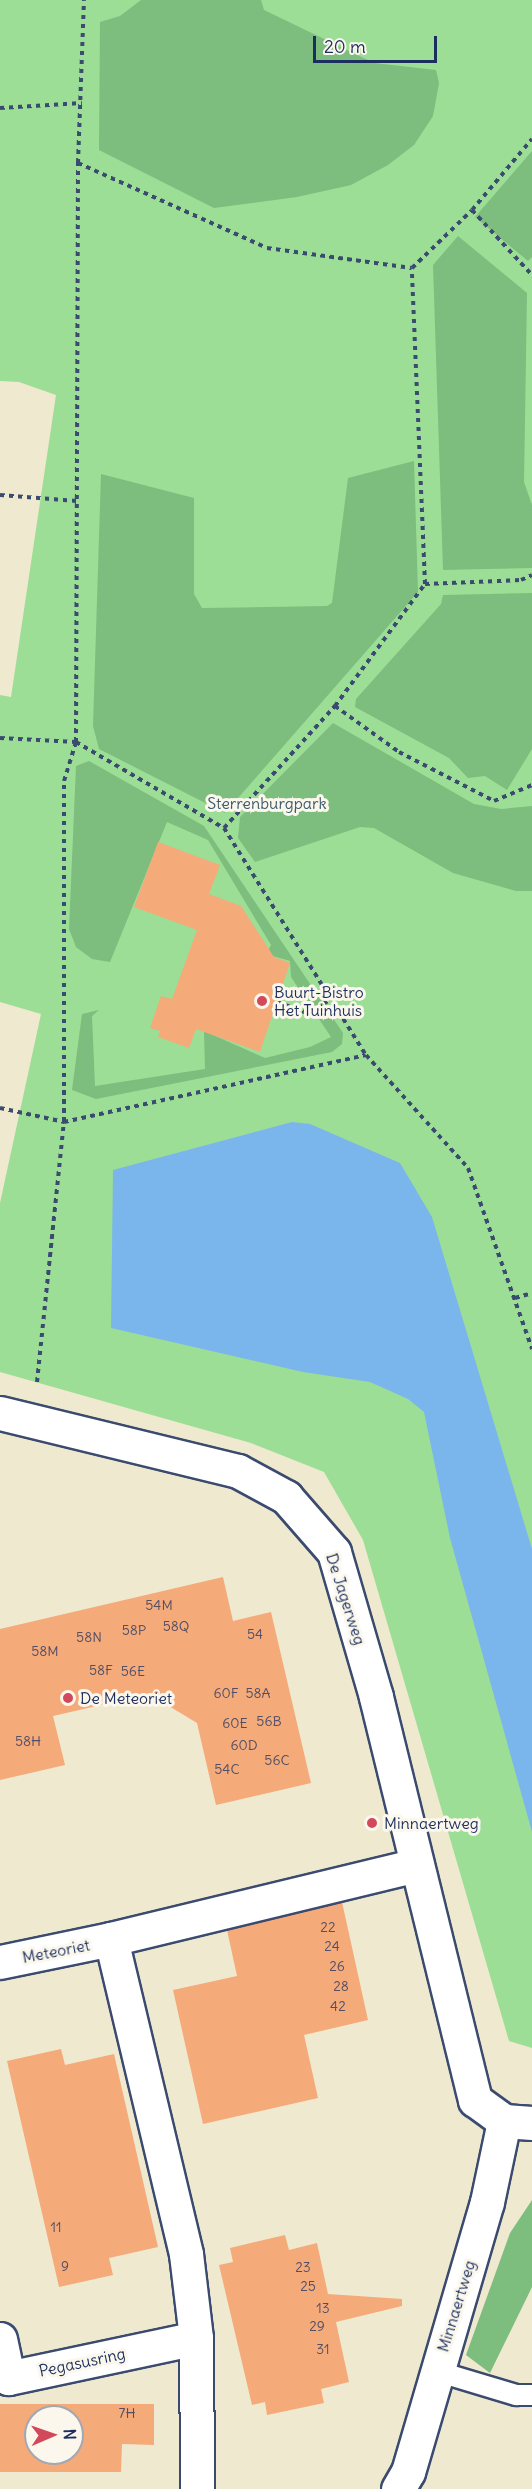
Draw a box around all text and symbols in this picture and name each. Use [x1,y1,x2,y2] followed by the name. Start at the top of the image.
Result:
[316,24,440,62] scale bar
[324,35,366,58] text: 20 m
[207,793,327,813] park label: Sterrenburgpark
[274,982,364,1020] place label: Buurt-Bistro Het Tuinhuis
[255,994,269,1008] marker: Buurt-Bistro Het Tuinhuis
[322,1551,370,1647] street label: De Jagerweg
[145,1597,173,1613] house number: 54M
[163,1618,189,1634] house number: 58Q
[122,1622,146,1638] house number: 58P
[247,1626,263,1642] house number: 54
[76,1629,102,1645] house number: 58N
[31,1643,59,1659] house number: 58M
[89,1662,113,1678] house number: 58F
[121,1663,145,1679] house number: 56E
[213,1685,239,1701] house number: 60F
[245,1685,271,1701] house number: 58A
[80,1688,172,1708] place label: De Meteoriet
[61,1691,75,1705] marker: De Meteoriet
[256,1713,282,1729] house number: 56B
[222,1715,248,1731] house number: 60E
[15,1733,41,1749] house number: 58H
[230,1737,258,1753] house number: 60D
[264,1752,290,1768] house number: 56C
[214,1761,240,1777] house number: 54C
[384,1813,479,1833] place label: Minnaertweg
[365,1816,379,1830] marker: Minnaertweg
[320,1919,336,1935] house number: 22
[21,1935,91,1967] street label: Meteoriet
[324,1938,340,1954] house number: 24
[329,1958,345,1974] house number: 26
[333,1978,349,1994] house number: 28
[330,1998,346,2014] house number: 42
[50,2219,62,2235] house number: 11
[61,2258,69,2274] house number: 9
[433,2258,479,2354] street label: Minnaertweg
[295,2259,311,2275] house number: 23
[300,2278,316,2294] house number: 25
[316,2300,330,2316] house number: 13
[309,2318,325,2334] house number: 29
[316,2341,330,2357] house number: 31
[37,2343,127,2381] street label: Pegasusring
[24,2405,84,2465] north arrow
[119,2405,135,2421] house number: 7H
[60,2429,80,2440] text: N

